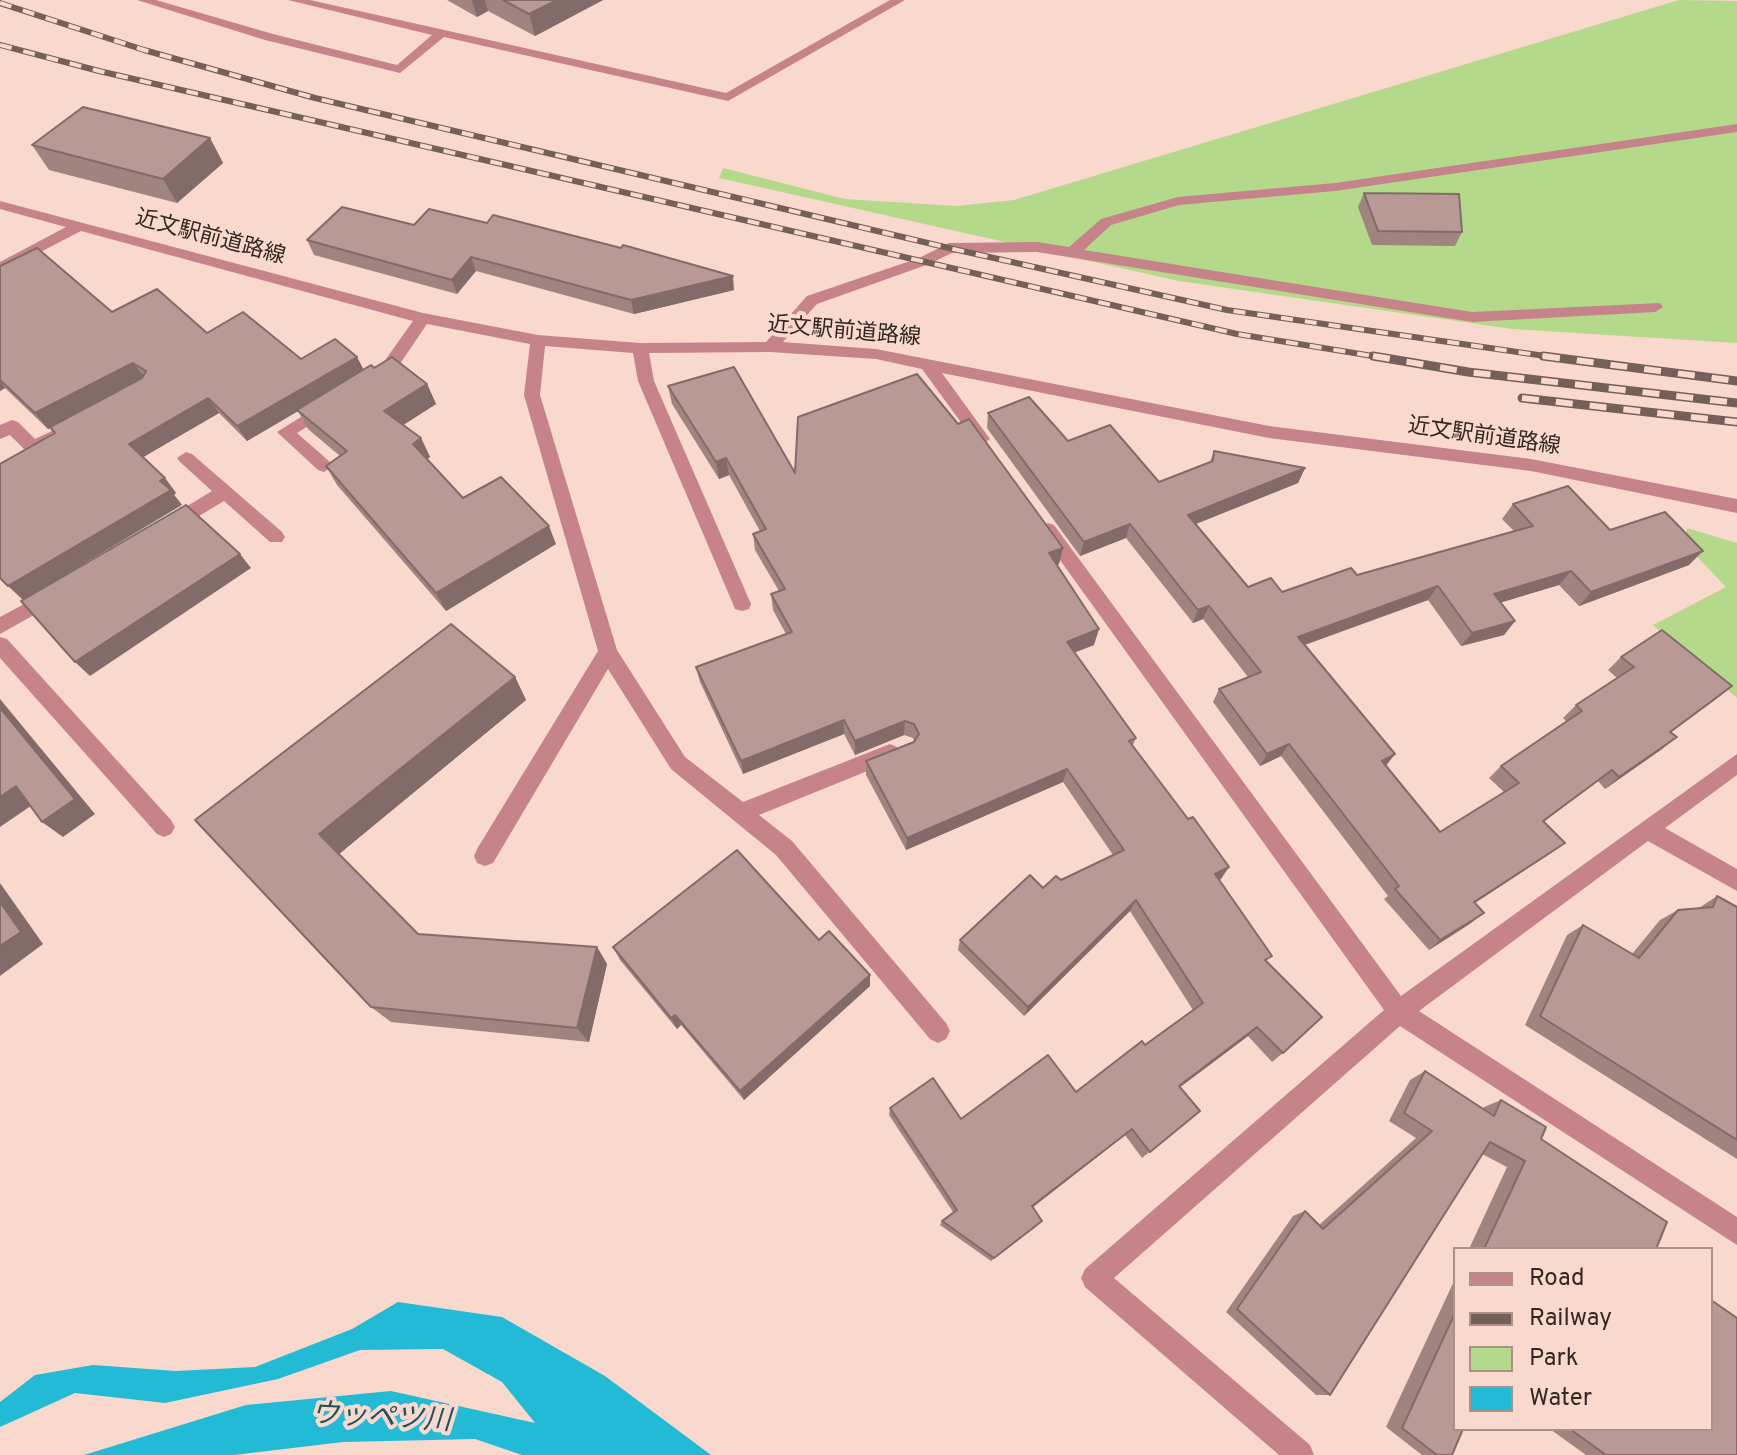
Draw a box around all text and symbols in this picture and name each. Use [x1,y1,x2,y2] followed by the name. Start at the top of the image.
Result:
[132,206,288,272] street label: 近文駅前道路線
[766,313,922,353] street label: 近文駅前道路線
[1406,414,1562,462] street label: 近文駅前道路線
[1453,1247,1713,1431] legend
[1529,1264,1585,1294] text: Road
[1529,1304,1612,1334] text: Railway
[1529,1344,1579,1374] text: Park
[1529,1384,1592,1414] text: Water
[310,1400,452,1440] water label: ウッペツ川

